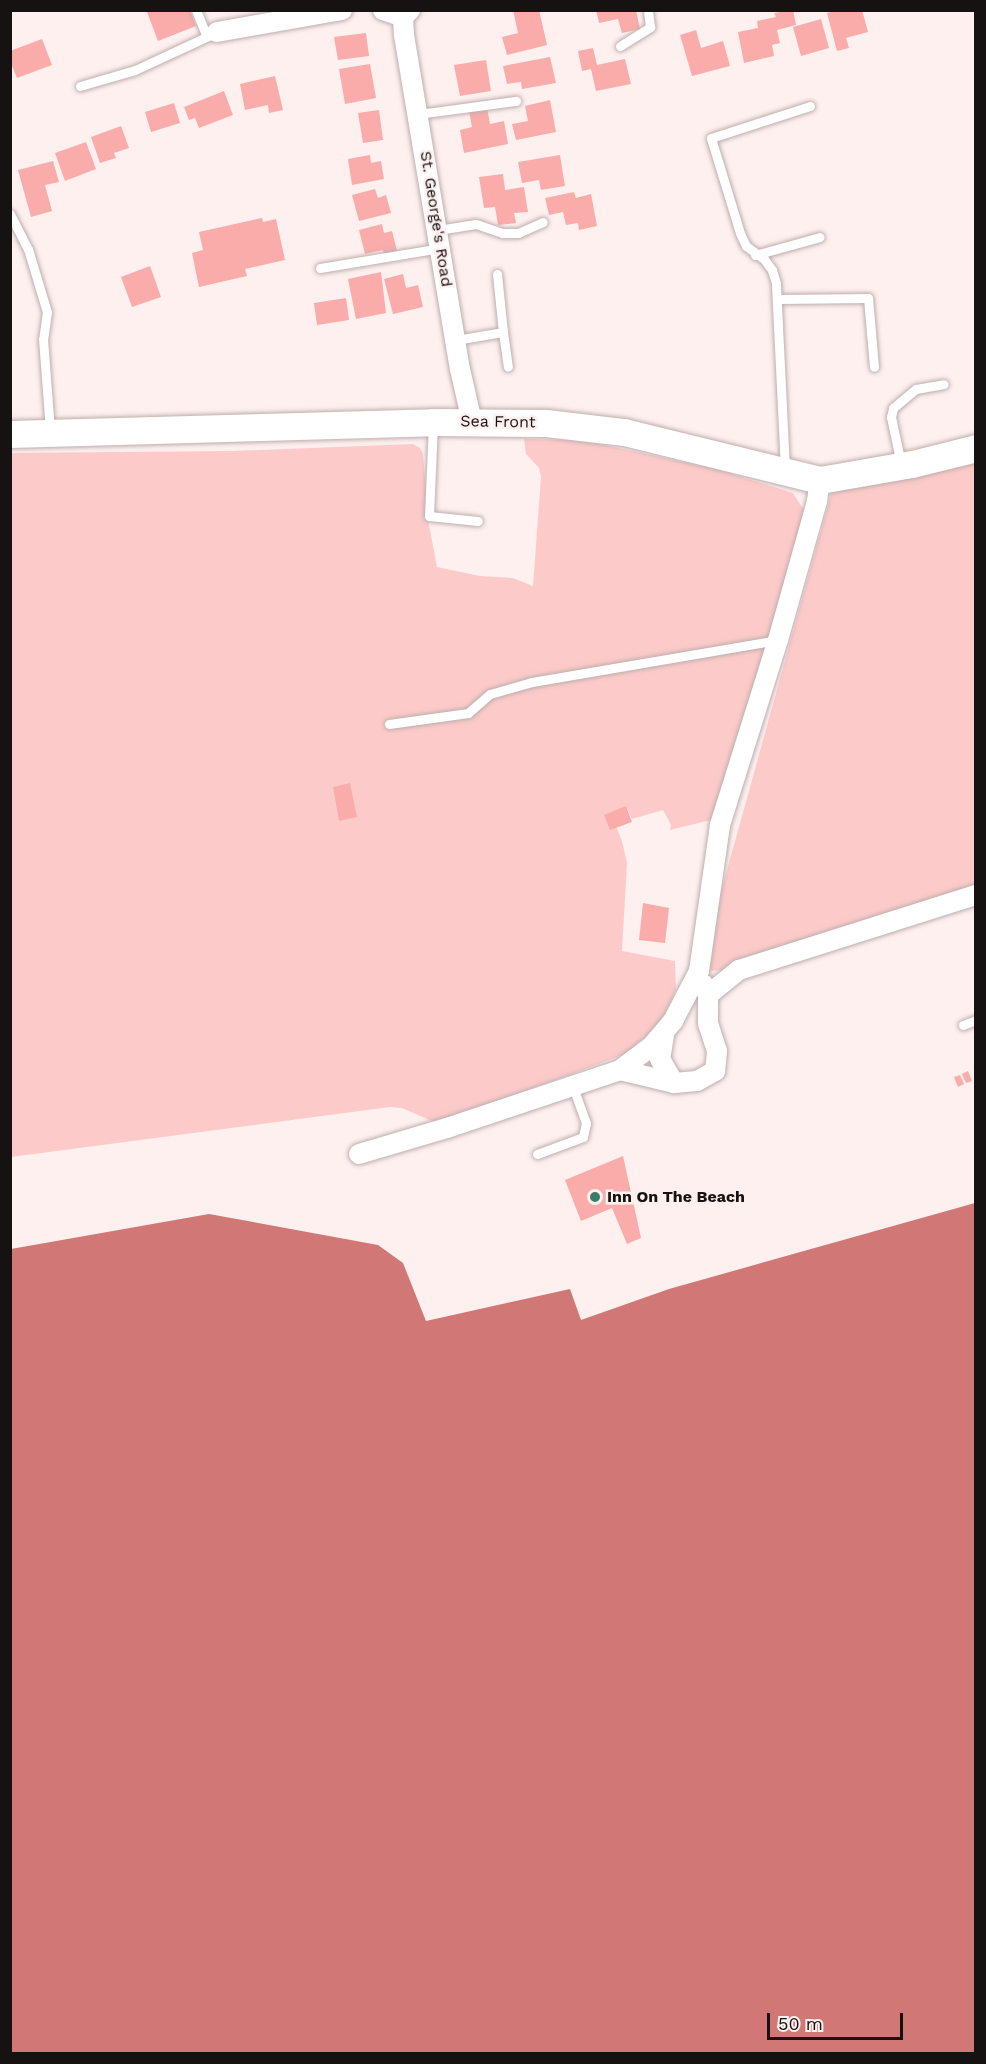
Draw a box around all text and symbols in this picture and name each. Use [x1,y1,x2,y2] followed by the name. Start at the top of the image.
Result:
[416,150,456,288] street label: St. George's Road
[460,412,536,432] street label: Sea Front
[607,1187,745,1207] place label: Inn On The Beach
[588,1190,602,1204] marker: Inn On The Beach
[770,2001,906,2039] scale bar
[778,2013,823,2034] text: 50 m

